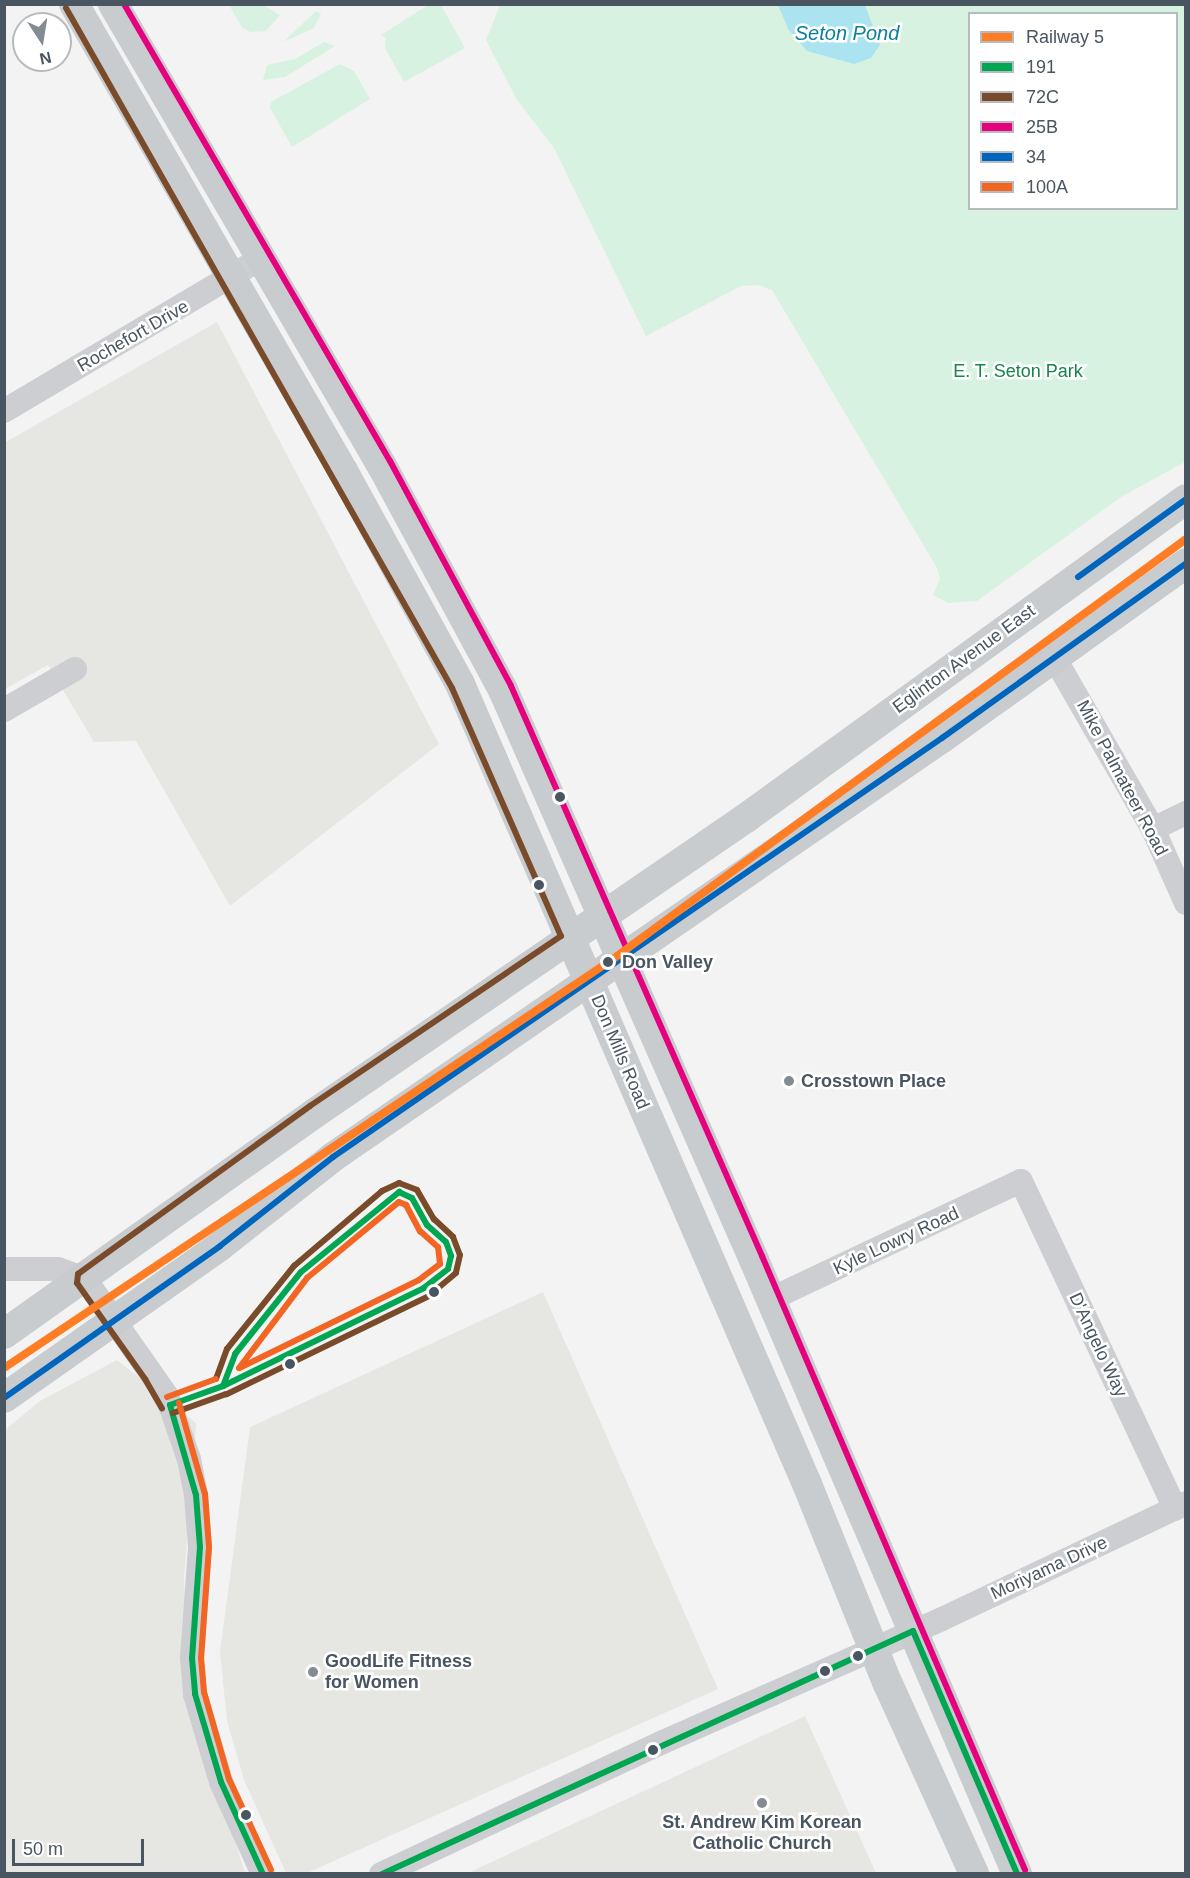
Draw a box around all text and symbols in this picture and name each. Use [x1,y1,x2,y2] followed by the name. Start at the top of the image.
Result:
[12,12,72,72] north arrow
[968,12,1178,210] legend
[795,21,899,45] water label: Seton Pond
[1026,27,1104,47] text: Railway 5
[38,49,53,68] text: N
[1026,57,1056,77] text: 191
[1026,87,1059,107] text: 72C
[1026,117,1058,137] text: 25B
[1026,147,1046,167] text: 34
[1026,177,1068,197] text: 100A
[73,295,193,377] street label: Rochefort Drive
[953,360,1083,382] park label: E. T. Seton Park
[888,600,1040,718] street label: Eglinton Avenue East
[1072,697,1172,859] street label: Mike Palmateer Road
[554,791,566,803] unlabelled marker
[533,879,545,891] unlabelled marker
[622,951,713,973] place label: Don Valley
[599,953,617,971] marker: Don Valley
[586,992,654,1112] street label: Don Mills Road
[801,1070,946,1092] place label: Crosstown Place
[782,1074,796,1088] marker: Crosstown Place
[830,1202,962,1280] street label: Kyle Lowry Road
[428,1286,440,1298] unlabelled marker
[1064,1289,1132,1401] street label: D'Angelo Way
[284,1358,296,1370] unlabelled marker
[987,1532,1111,1604] street label: Moriyama Drive
[852,1650,864,1662] unlabelled marker
[325,1651,472,1694] place label: GoodLife Fitness for Women
[306,1665,320,1679] marker: GoodLife Fitness for Women
[819,1665,831,1677] unlabelled marker
[647,1744,659,1756] unlabelled marker
[755,1796,769,1810] marker: St. Andrew Kim Korean Catholic Church
[240,1809,252,1821] unlabelled marker
[662,1812,862,1854] place label: St. Andrew Kim Korean Catholic Church
[15,1827,147,1865] scale bar
[23,1839,63,1859] text: 50 m

